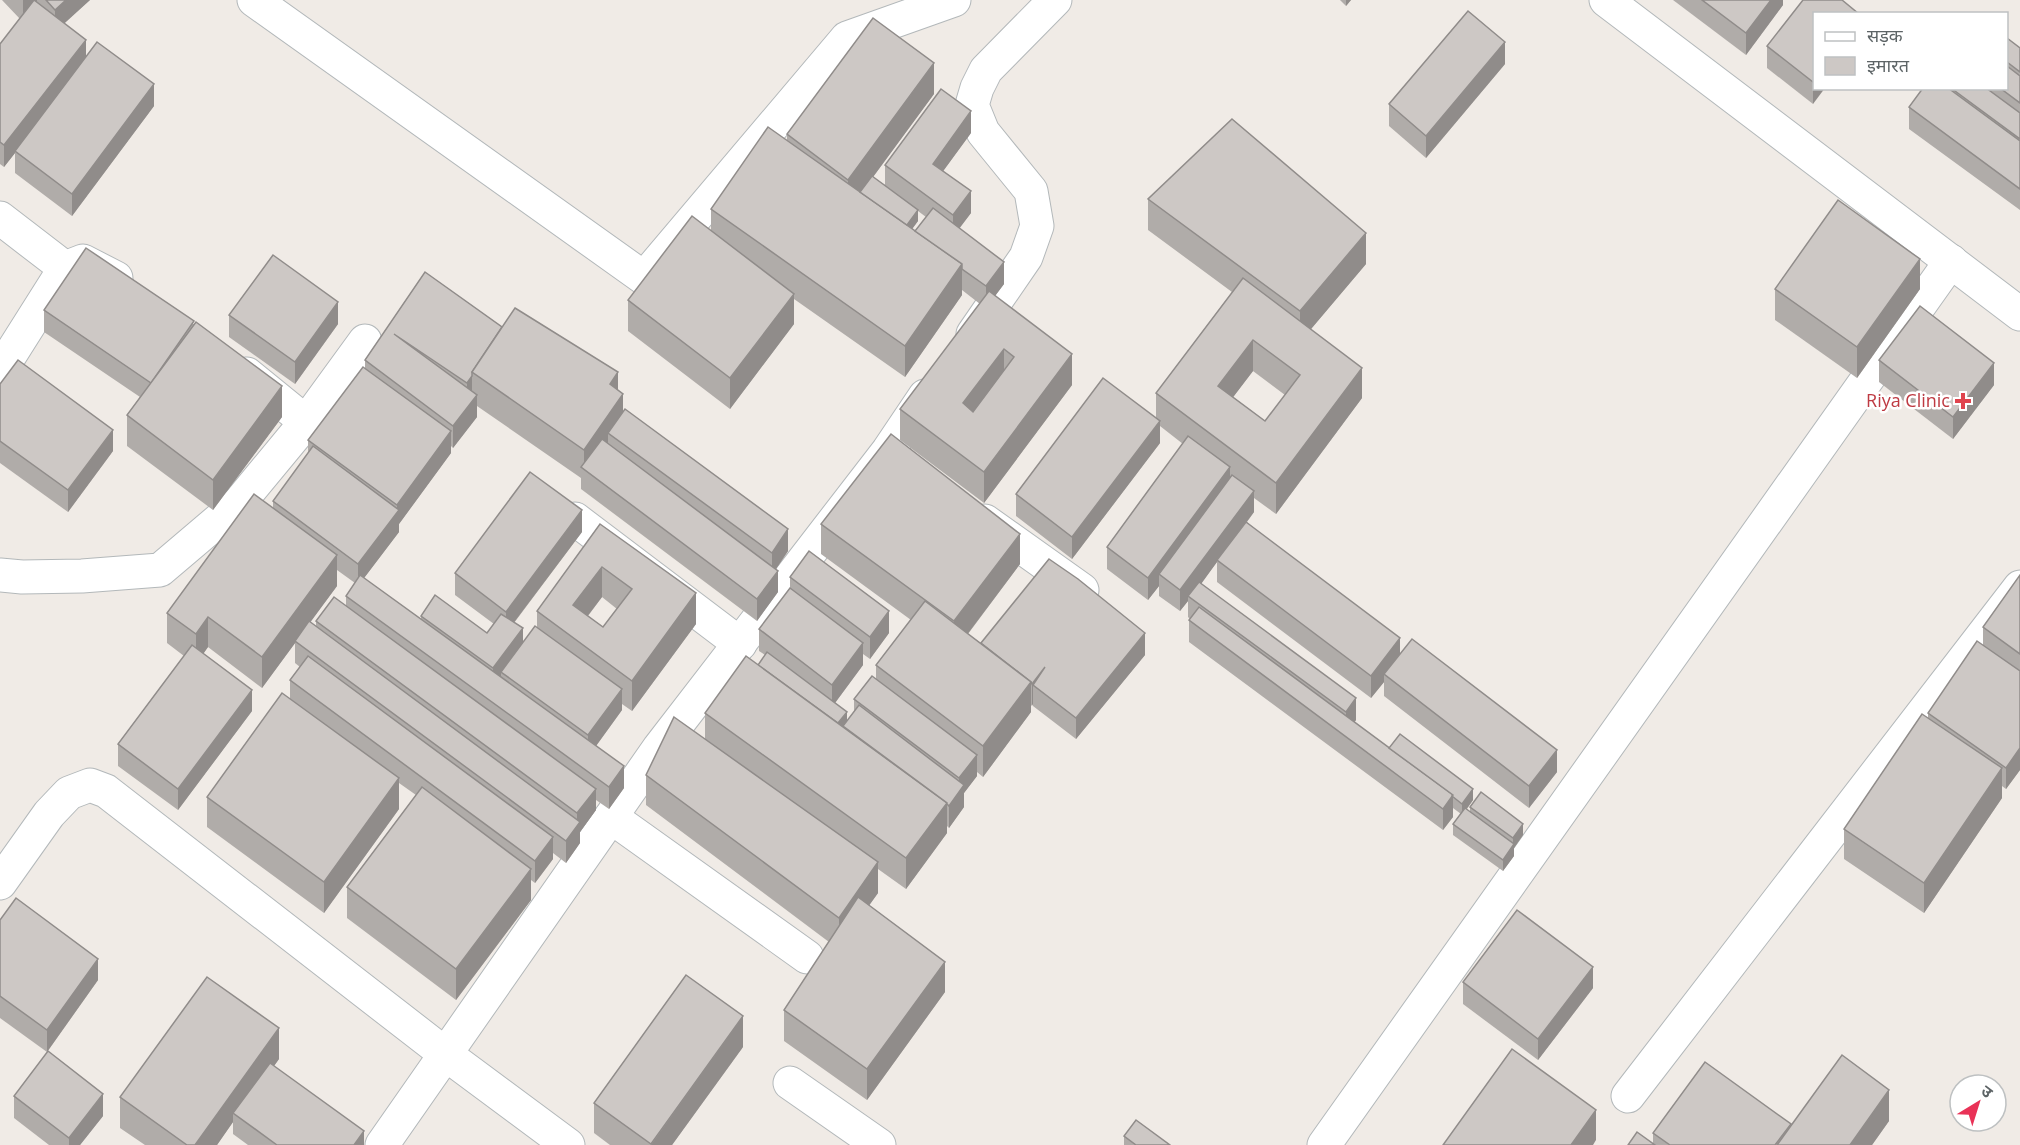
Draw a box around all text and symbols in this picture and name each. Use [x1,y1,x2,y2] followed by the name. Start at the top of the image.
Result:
[1813,12,2008,90] legend
[1867,23,1904,47] text: सड़क
[1867,53,1910,77] text: इमारत
[1866,388,1950,412] place label: Riya Clinic
[1954,392,1972,410] marker: Riya Clinic
[1948,1073,2008,1133] north arrow
[1977,1080,1998,1103] text: उ

